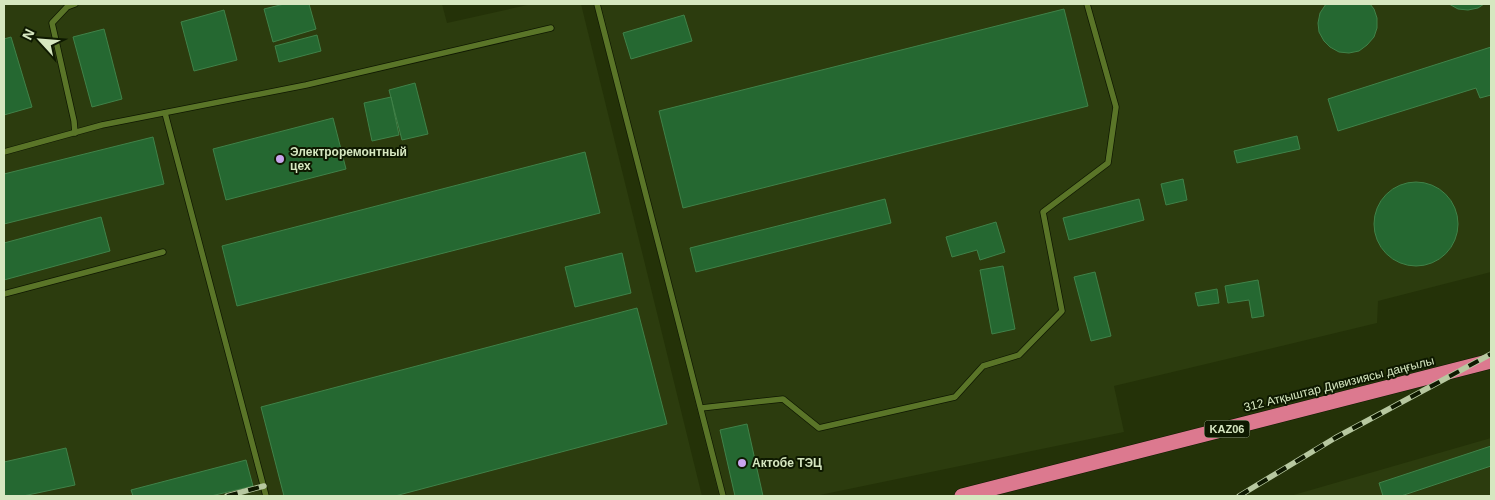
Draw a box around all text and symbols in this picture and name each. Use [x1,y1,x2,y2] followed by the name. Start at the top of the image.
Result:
[15,15,65,65] north arrow
[19,26,38,42] text: N
[290,145,407,173] place label: Электроремонтный цех
[274,153,286,165] marker: Электроремонтный цех
[1242,354,1436,414] street label: 312 Атқыштар Дивизиясы даңғылы
[1204,420,1250,438] road number: KАZ06
[752,456,822,470] place label: Актобе ТЭЦ
[736,457,748,469] marker: Актобе ТЭЦ

